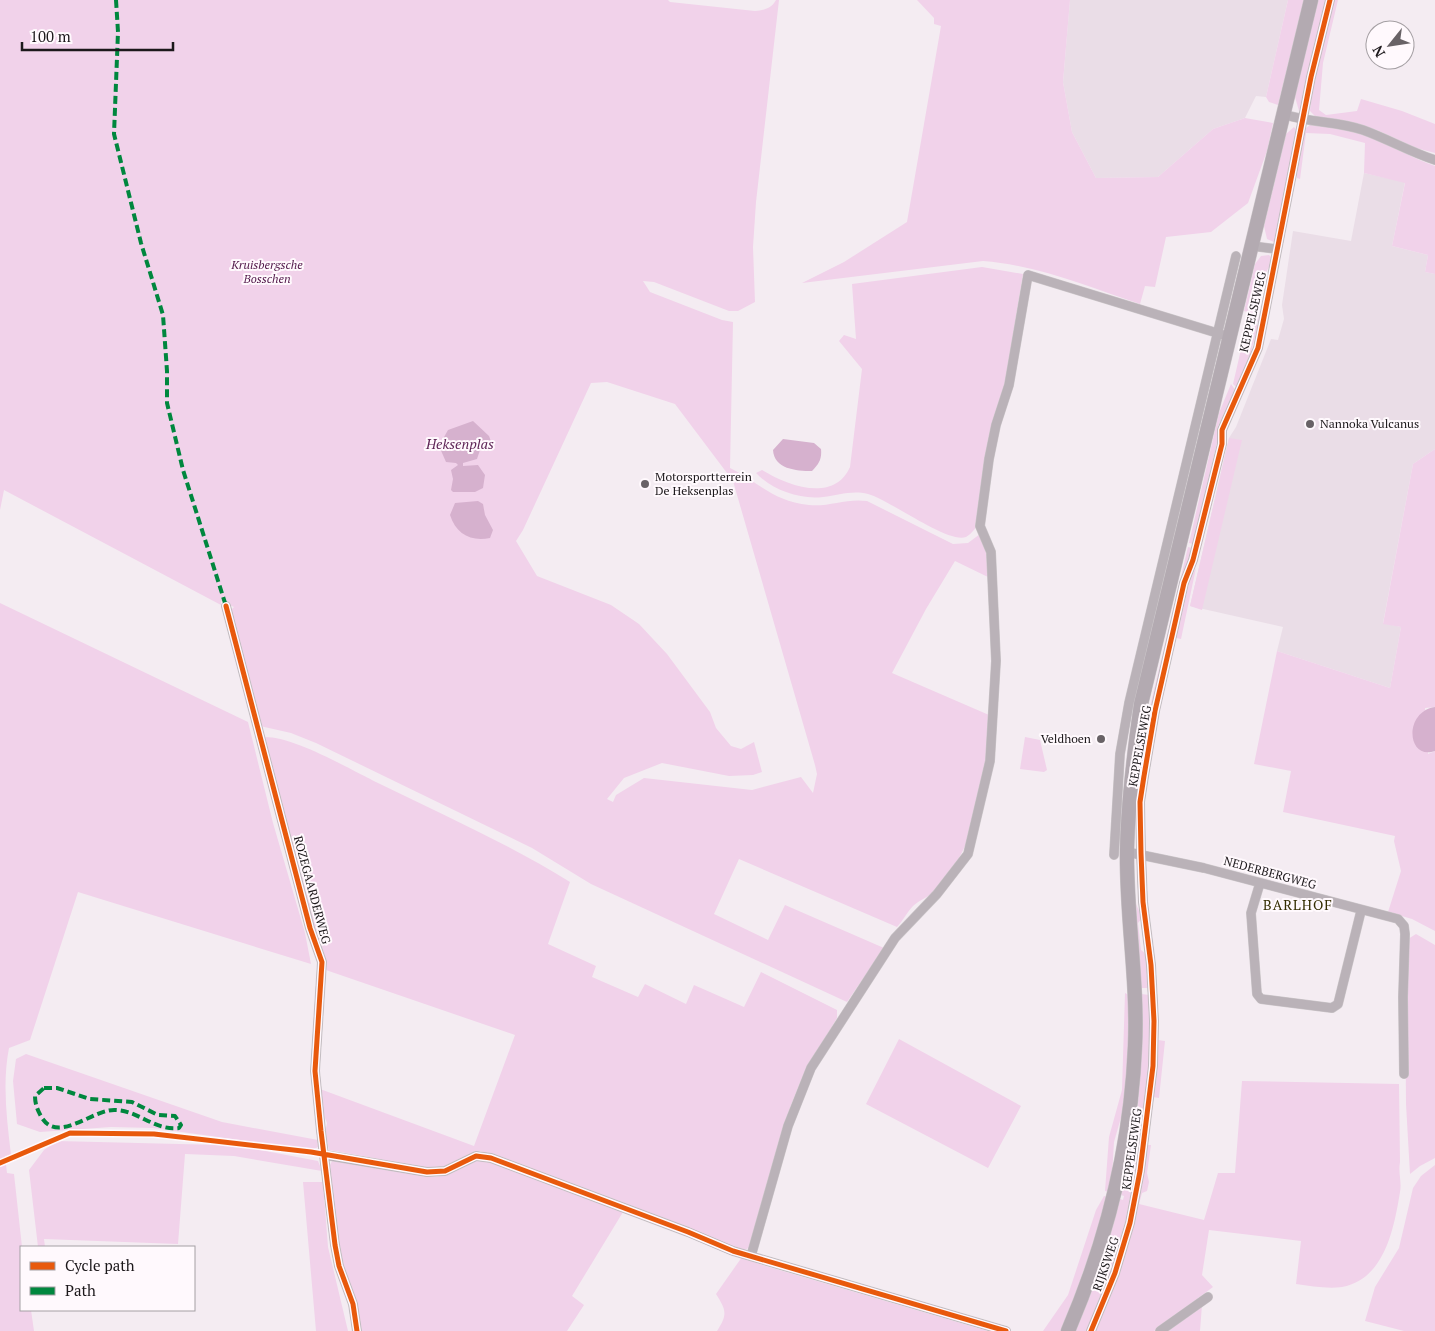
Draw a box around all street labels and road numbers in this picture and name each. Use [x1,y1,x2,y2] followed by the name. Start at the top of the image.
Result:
[1236,269,1269,354] street label: KEPPELSEWEG
[1125,703,1154,788] street label: KEPPELSEWEG
[291,834,334,946] street label: ROZEGAARDERWEG
[1222,853,1319,892] street label: NEDERBERGWEG
[1118,1106,1145,1191] street label: KEPPELSEWEG
[1089,1234,1122,1293] street label: RIJKSWEG

